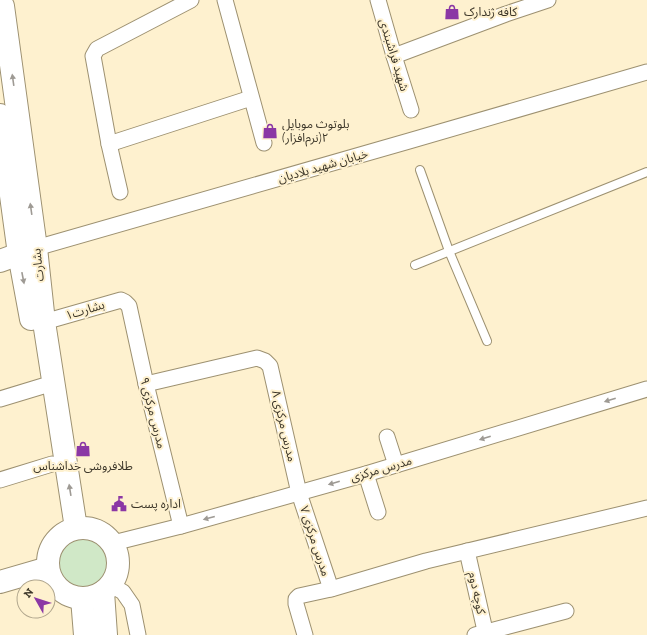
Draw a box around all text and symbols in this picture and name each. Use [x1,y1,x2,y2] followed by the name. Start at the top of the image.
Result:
[443,3,461,21] shop icon: کافه ژندارک
[464,5,518,19] place label: کافه ژندارک
[376,17,412,93] street label: شهید فراشبندی
[10,74,16,86] one-way arrow
[282,117,349,147] place label: بلوتوث موبایل (نرم‌افزار)۲
[261,122,279,140] shop icon: بلوتوث موبایل (نرم‌افزار)۲
[276,146,370,186] street label: خیابان شهید بلادیان
[28,203,34,215] one-way arrow
[29,248,47,282] street label: بشارت
[20,272,26,284] one-way arrow
[64,297,106,323] street label: بشارت۱
[137,376,169,450] street label: مدرس مرکزی ۹
[269,389,299,463] street label: مدرس مرکزی ۸
[603,397,615,403] one-way arrow
[479,435,491,441] one-way arrow
[74,440,92,458] shop icon: طلافروشی خداشناس
[349,454,413,484] street label: مدرس مرکزی
[33,459,133,473] place label: طلافروشی خداشناس
[328,480,340,486] one-way arrow
[67,484,73,496] one-way arrow
[110,495,128,513] public building icon: اداره پست
[131,497,181,512] place label: اداره پست
[297,504,333,578] street label: مدرس مرکزی ۷
[202,515,214,521] one-way arrow
[464,570,489,617] street label: کوچه دوم
[16,579,56,619] north arrow
[21,585,37,600] text: N

